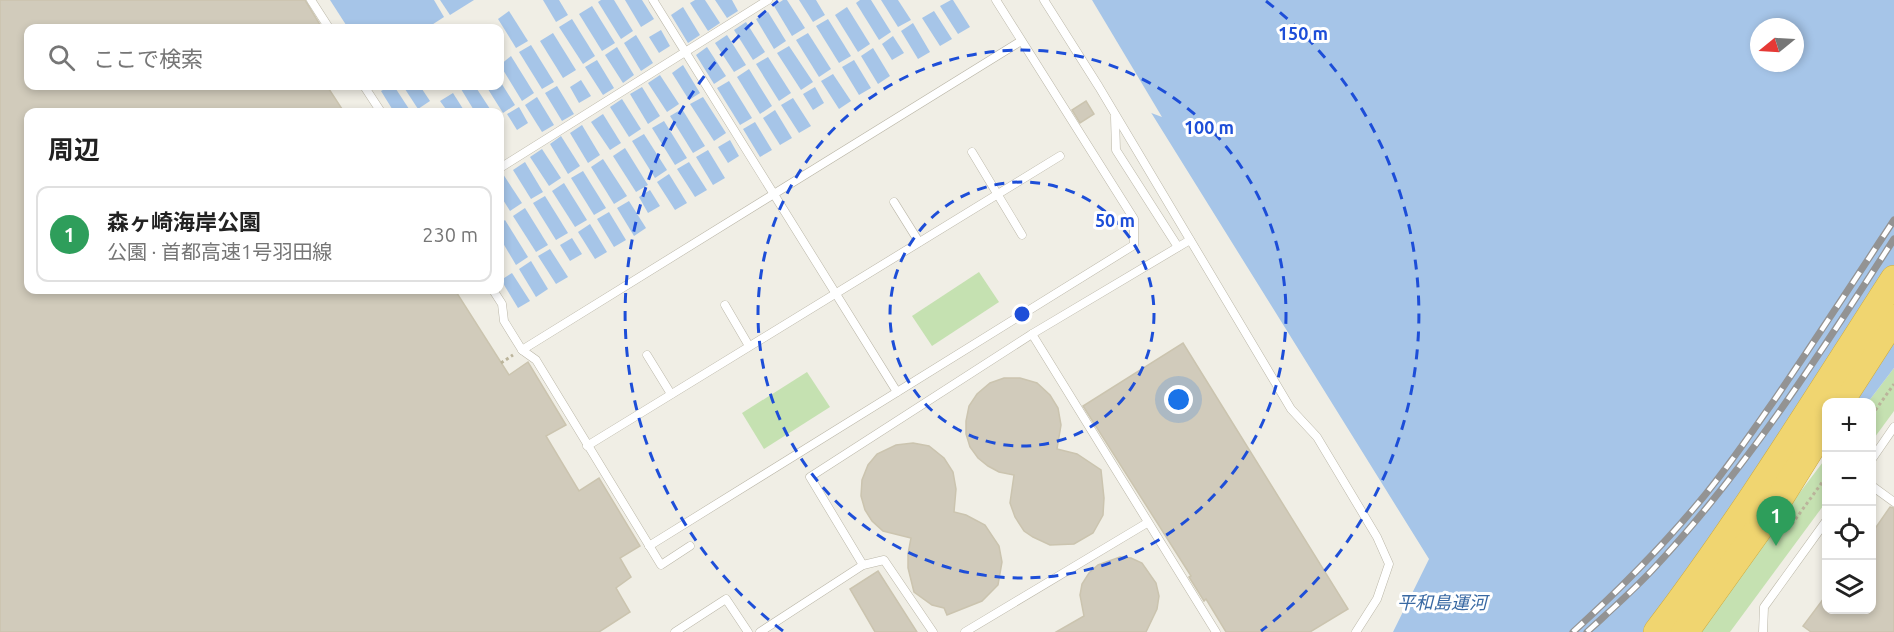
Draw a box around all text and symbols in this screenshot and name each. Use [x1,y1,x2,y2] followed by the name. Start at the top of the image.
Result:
[1750,18,1804,72] north arrow
[1278,23,1328,43] text: 150 m
[24,24,504,90] search box
[45,41,78,74] icon: search
[93,46,203,71] text: ここで検索
[1184,117,1234,137] text: 100 m
[48,135,100,164] text: 周辺
[107,209,261,234] text: 森ヶ崎海岸公園
[1095,210,1135,230] text: 50 m
[64,223,75,246] text: 1
[422,223,478,246] text: 230 m
[107,240,332,263] text: 公園 · 首都高速1号羽田線
[1012,304,1032,324] centre of rings
[1164,385,1193,414] your location
[1822,398,1876,614] map controls
[1822,398,1876,452] button: +
[1822,452,1876,506] button: −
[1756,496,1796,546] pin: 1
[1822,506,1876,560] button: locate
[1822,560,1876,614] button: layers
[1397,592,1490,612] water label: 平和島運河

